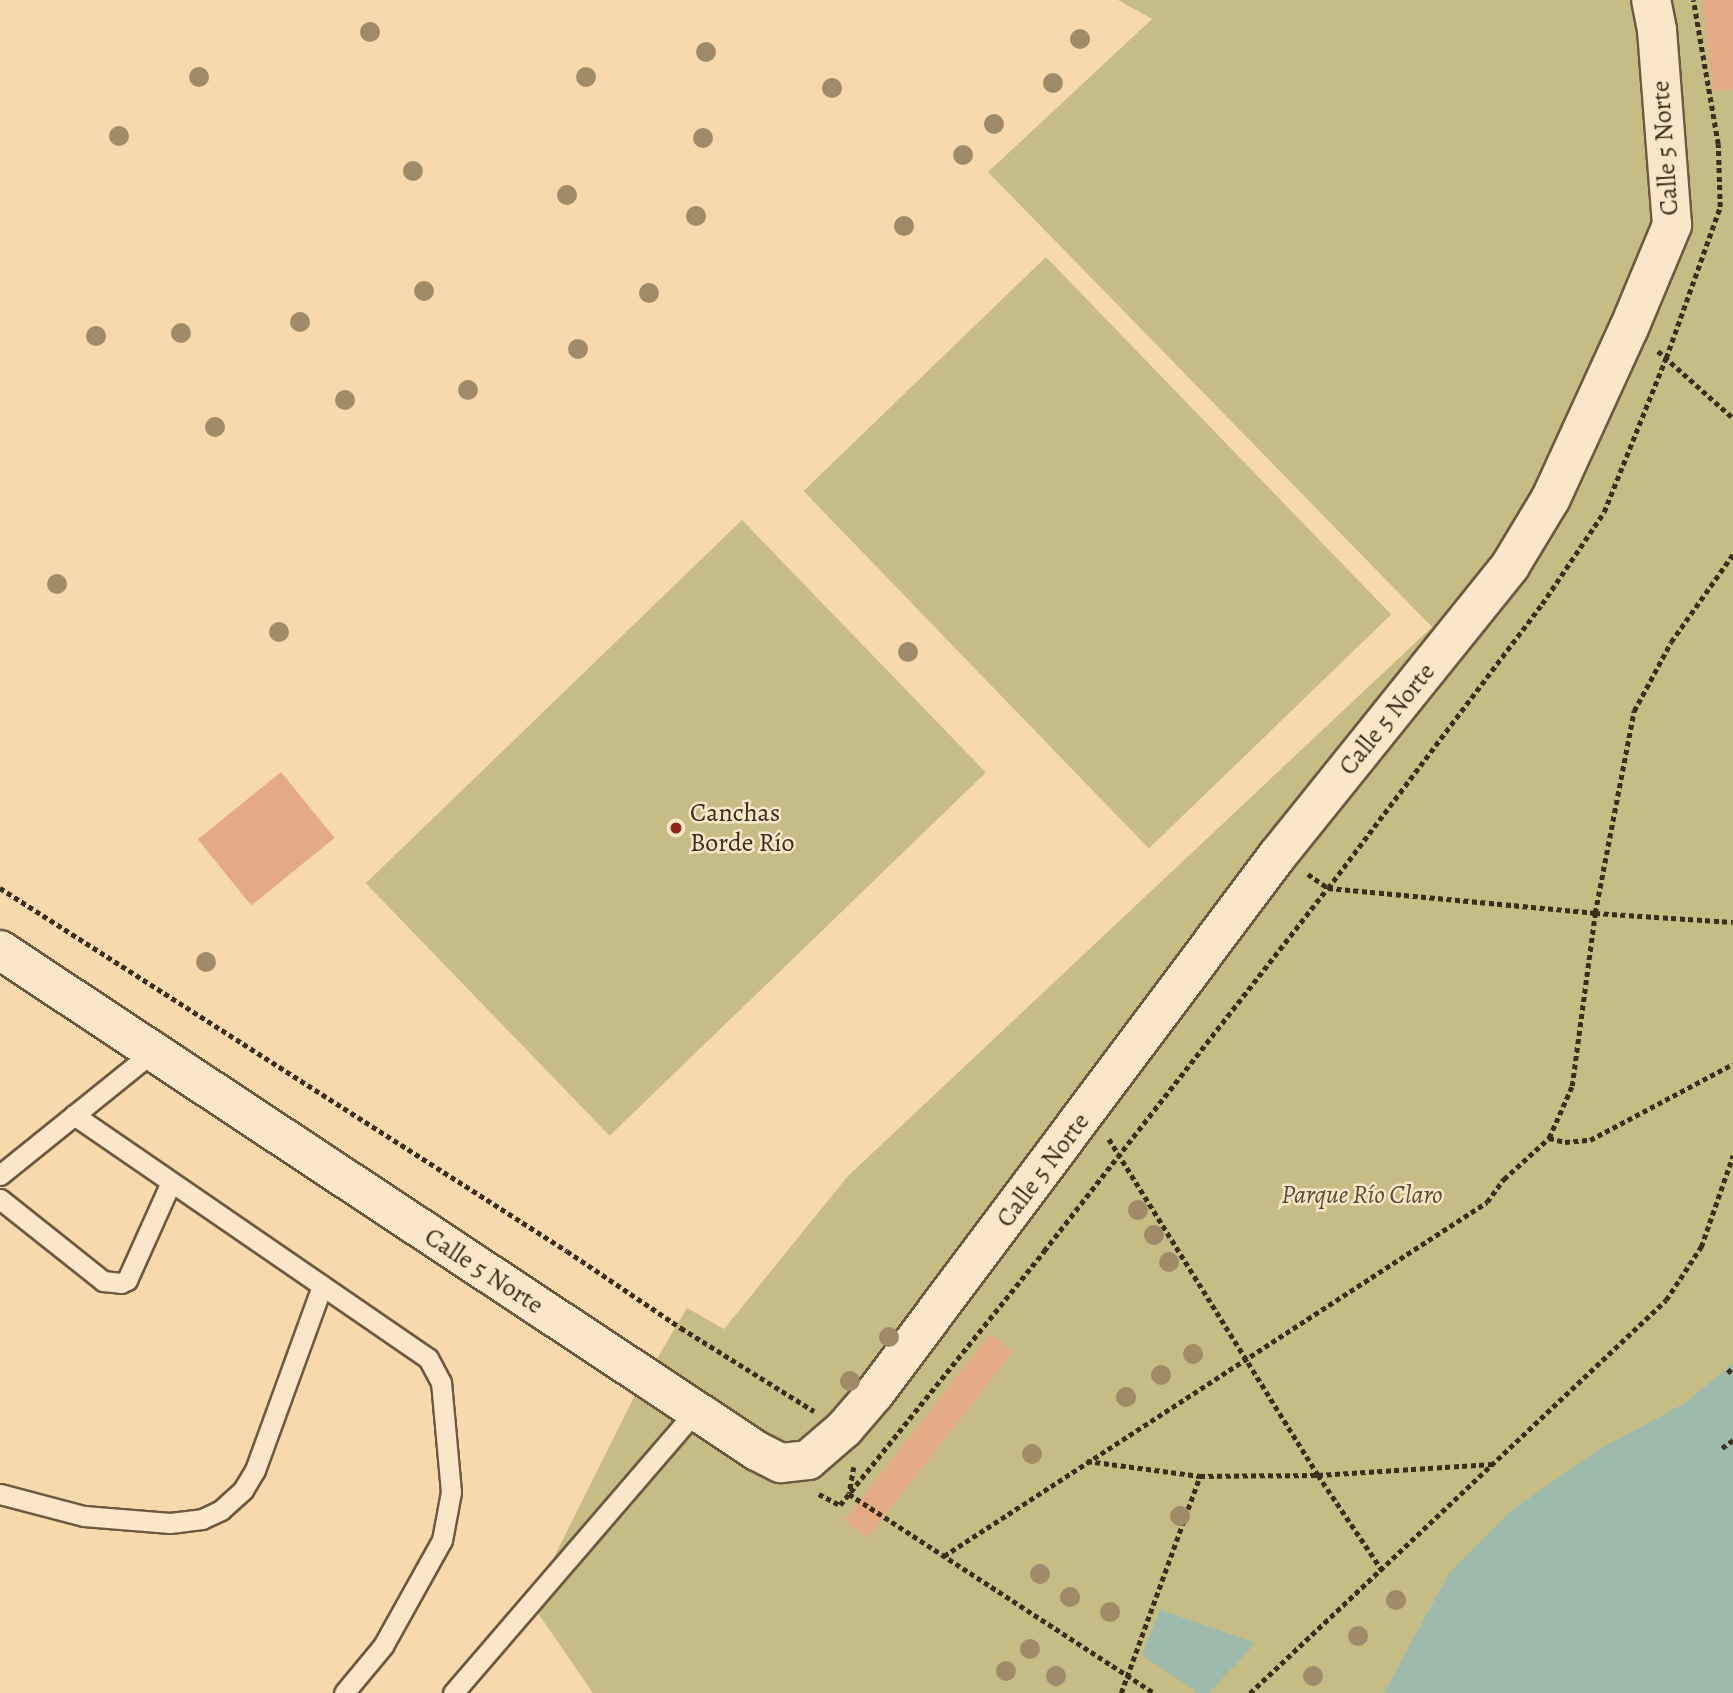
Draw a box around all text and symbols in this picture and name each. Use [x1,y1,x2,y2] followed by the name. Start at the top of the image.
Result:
[1645,79,1685,217] street label: Calle 5 Norte
[1332,657,1442,781] street label: Calle 5 Norte
[690,797,795,858] place label: Canchas Borde Río
[668,820,684,836] marker: Canchas Borde Río
[990,1106,1096,1234] street label: Calle 5 Norte
[1281,1179,1443,1211] park label: Parque Río Claro
[419,1221,549,1321] street label: Calle 5 Norte

